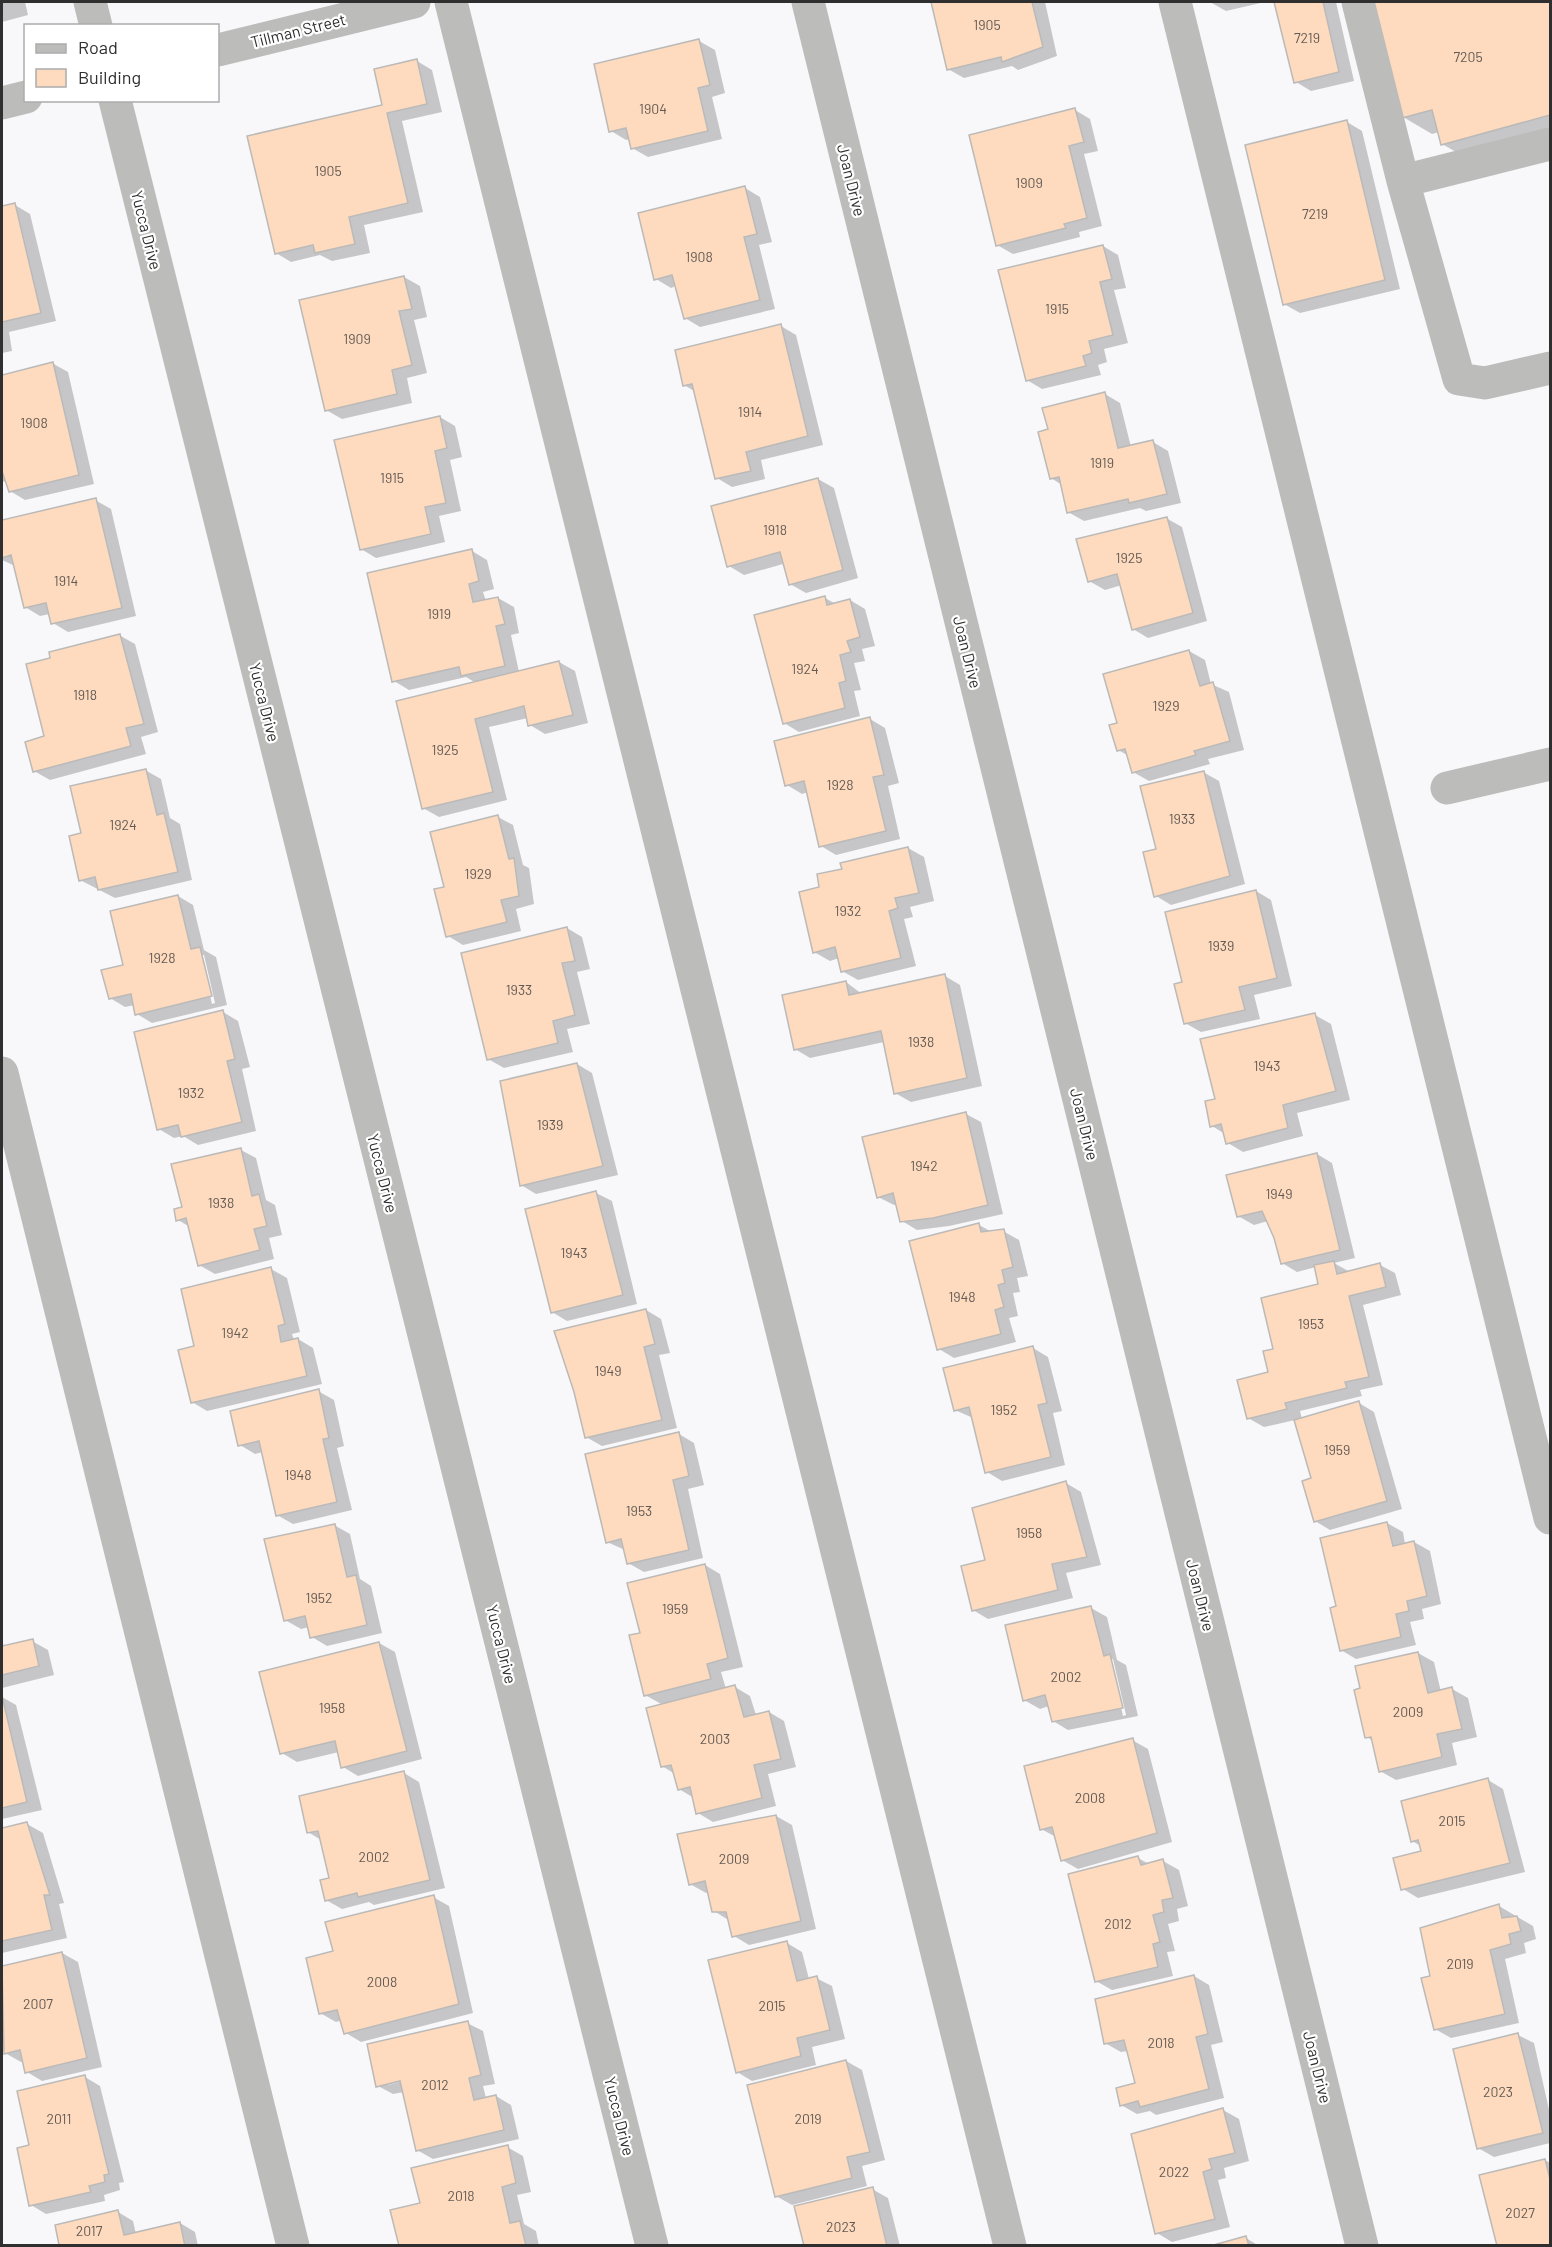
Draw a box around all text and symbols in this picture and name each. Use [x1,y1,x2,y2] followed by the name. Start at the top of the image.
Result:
[249,9,347,51] street label: Tillman Street
[973,16,1001,33] house number: 1905
[24,24,219,102] legend
[1294,29,1320,46] house number: 7219
[78,36,118,58] text: Road
[1453,48,1483,65] house number: 7205
[78,66,141,88] text: Building
[639,100,667,117] house number: 1904
[834,142,870,218] street label: Joan Drive
[314,162,342,179] house number: 1905
[1015,174,1043,191] house number: 1909
[128,188,166,272] street label: Yucca Drive
[1302,205,1328,222] house number: 7219
[685,248,713,265] house number: 1908
[1045,300,1069,317] house number: 1915
[343,330,371,347] house number: 1909
[738,403,762,420] house number: 1914
[20,414,48,431] house number: 1908
[1090,454,1114,471] house number: 1919
[380,469,404,486] house number: 1915
[763,521,787,538] house number: 1918
[1116,549,1142,566] house number: 1925
[54,572,78,589] house number: 1914
[427,605,451,622] house number: 1919
[950,614,986,690] street label: Joan Drive
[246,660,284,744] street label: Yucca Drive
[791,660,819,677] house number: 1924
[73,686,97,703] house number: 1918
[1153,697,1180,714] house number: 1929
[432,741,458,758] house number: 1925
[827,776,854,793] house number: 1928
[1169,810,1195,827] house number: 1933
[109,816,137,833] house number: 1924
[465,865,492,882] house number: 1929
[835,902,861,919] house number: 1932
[1208,937,1234,954] house number: 1939
[149,949,176,966] house number: 1928
[506,981,532,998] house number: 1933
[908,1033,934,1050] house number: 1938
[1253,1057,1281,1074] house number: 1943
[178,1084,204,1101] house number: 1932
[1067,1086,1103,1162] street label: Joan Drive
[537,1116,563,1133] house number: 1939
[364,1131,402,1215] street label: Yucca Drive
[910,1157,938,1174] house number: 1942
[1265,1185,1293,1202] house number: 1949
[208,1194,234,1211] house number: 1938
[560,1244,588,1261] house number: 1943
[948,1288,976,1305] house number: 1948
[1298,1315,1324,1332] house number: 1953
[221,1324,249,1341] house number: 1942
[594,1362,622,1379] house number: 1949
[991,1401,1017,1418] house number: 1952
[1324,1441,1350,1458] house number: 1959
[284,1466,312,1483] house number: 1948
[626,1502,652,1519] house number: 1953
[1016,1524,1042,1541] house number: 1958
[1183,1557,1219,1633] street label: Joan Drive
[306,1589,332,1606] house number: 1952
[662,1600,688,1617] house number: 1959
[483,1602,521,1686] street label: Yucca Drive
[1051,1668,1081,1685] house number: 2002
[319,1699,345,1716] house number: 1958
[1393,1703,1423,1720] house number: 2009
[700,1730,730,1747] house number: 2003
[1075,1789,1105,1806] house number: 2008
[1438,1812,1466,1829] house number: 2015
[359,1848,389,1865] house number: 2002
[719,1850,749,1867] house number: 2009
[1104,1915,1132,1932] house number: 2012
[1446,1955,1474,1972] house number: 2019
[367,1973,397,1990] house number: 2008
[23,1995,53,2012] house number: 2007
[758,1997,786,2014] house number: 2015
[1300,2029,1336,2105] street label: Joan Drive
[1147,2034,1175,2051] house number: 2018
[601,2074,639,2158] street label: Yucca Drive
[421,2076,449,2093] house number: 2012
[1483,2083,1513,2100] house number: 2023
[47,2110,71,2127] house number: 2011
[794,2110,822,2127] house number: 2019
[1159,2163,1189,2180] house number: 2022
[447,2187,475,2204] house number: 2018
[1505,2204,1535,2221] house number: 2027
[826,2218,856,2235] house number: 2023
[76,2222,103,2239] house number: 2017

